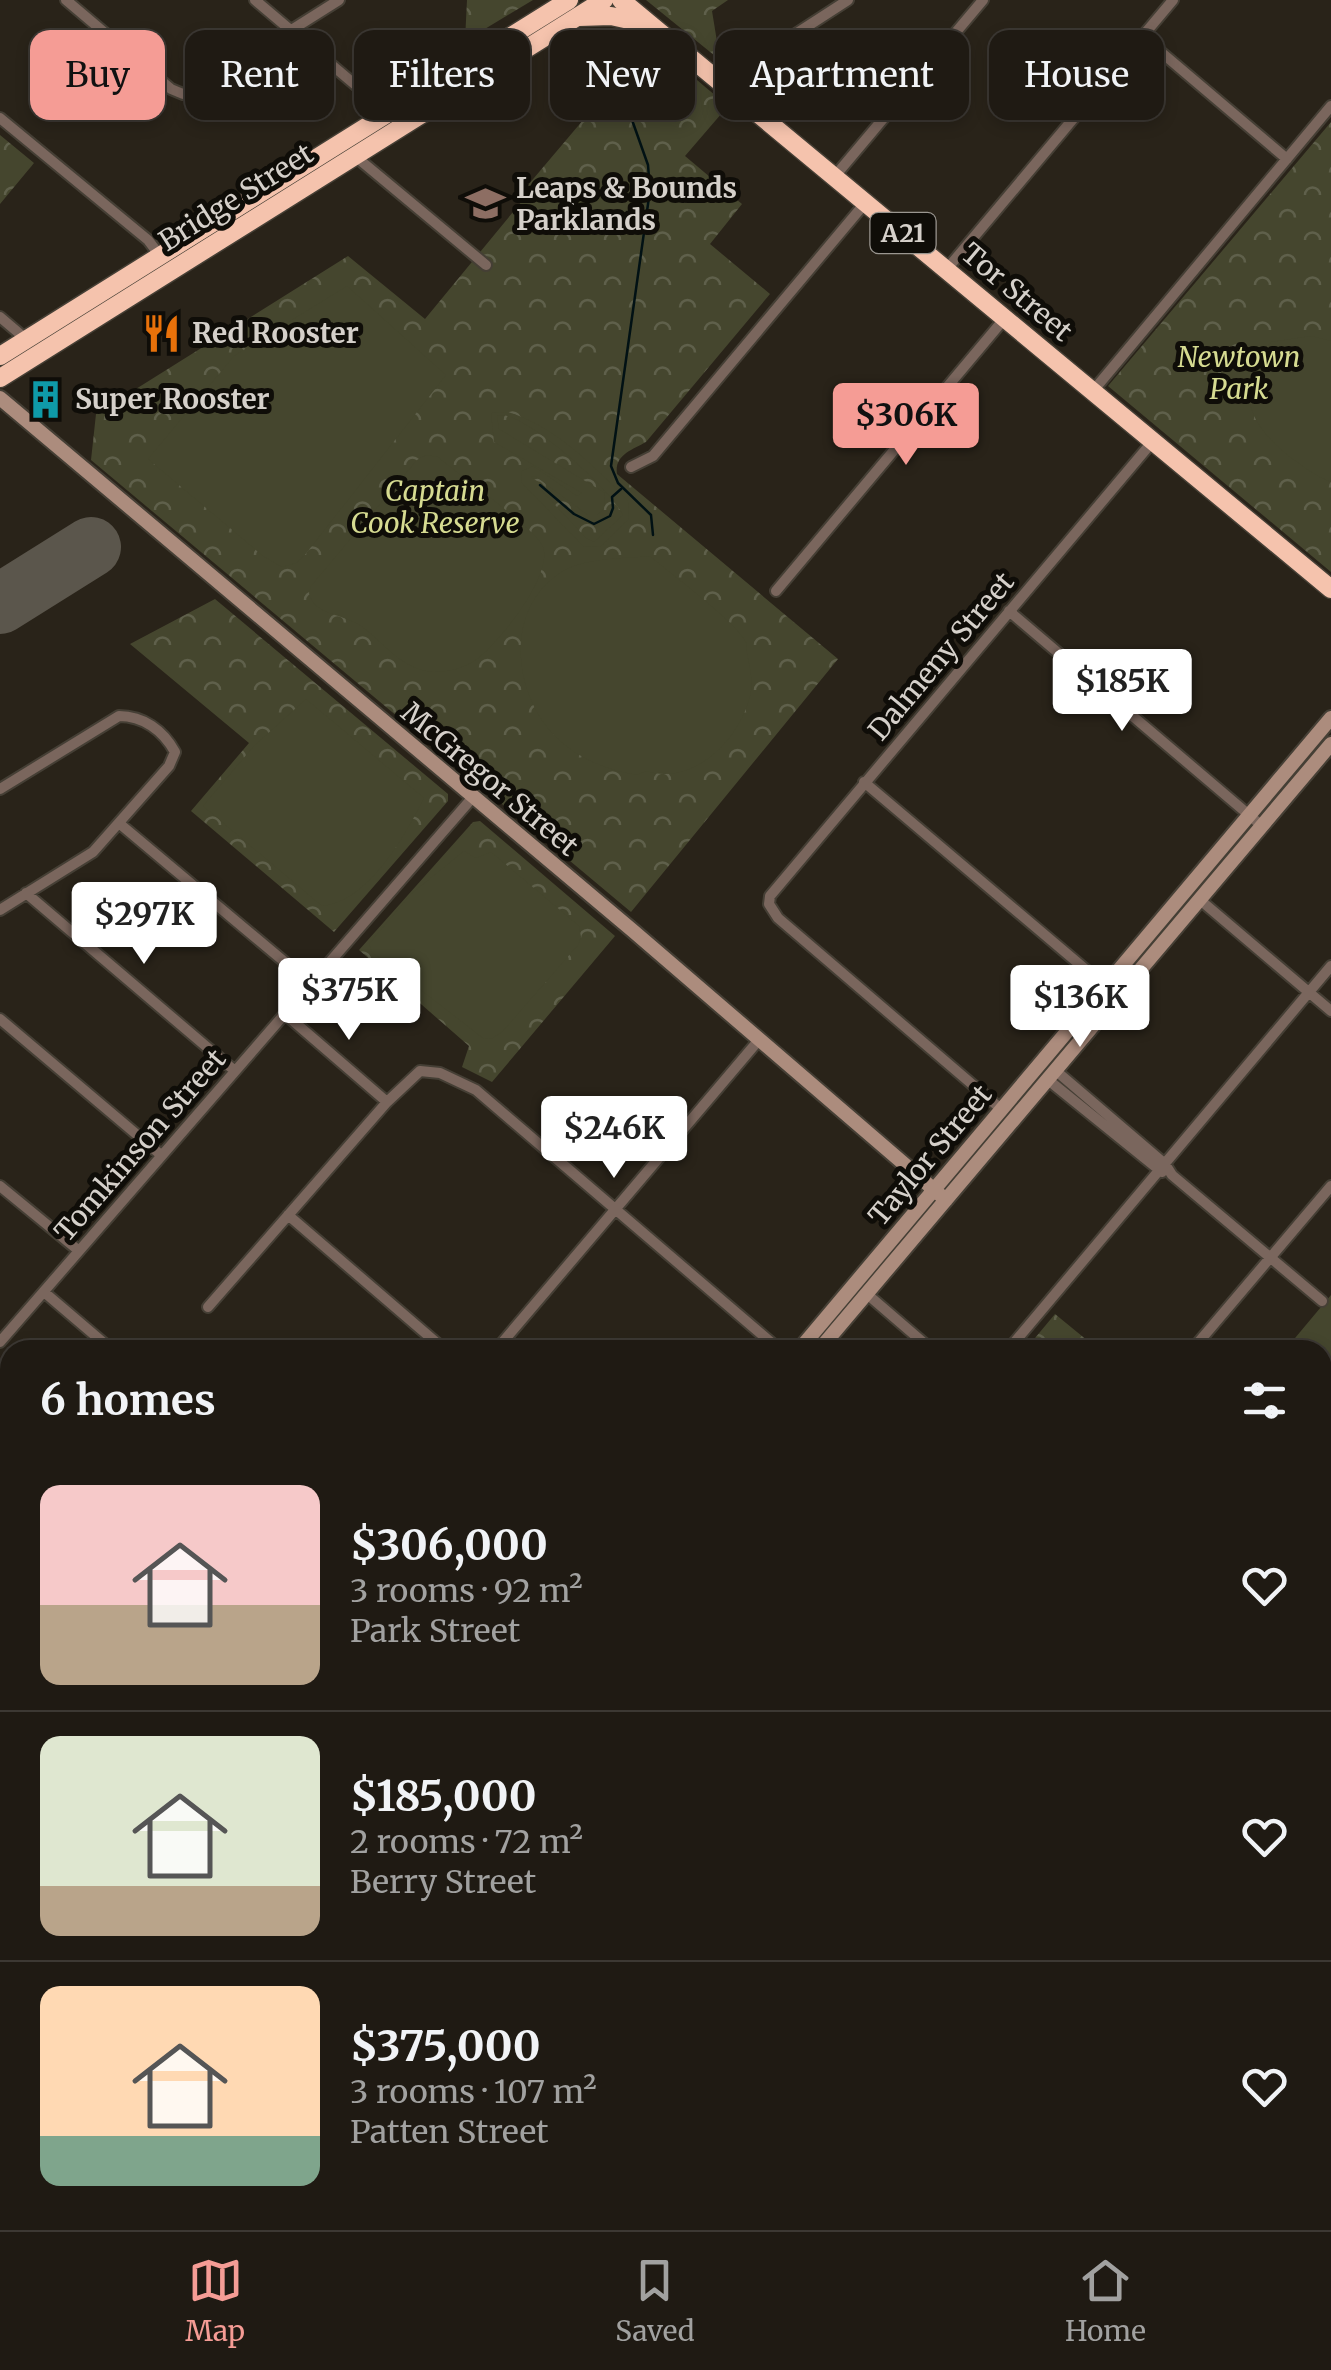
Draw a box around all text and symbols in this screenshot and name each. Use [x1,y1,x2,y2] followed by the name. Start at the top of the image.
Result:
[30,30,165,120] chip: Buy
[185,30,334,120] chip: Rent
[354,30,530,120] chip: Filters
[550,30,695,120] chip: New
[715,30,969,120] chip: Apartment
[989,30,1164,120] chip: House
[152,135,320,259] street label: Bridge Street
[516,170,737,238] place label: Leaps & Bounds Parklands
[465,183,507,225] school or university icon: Leaps & Bounds Parklands
[870,213,936,253] road number: A21
[954,235,1080,349] street label: Tor Street
[141,312,183,354] restaurant icon: Red Rooster
[192,315,359,351] place label: Red Rooster
[1178,339,1300,407] park label: Newtown Park
[24,378,66,420] building icon: Super Rooster
[75,381,269,417] place label: Super Rooster
[836,383,976,468] pin: $306K
[855,395,957,435] text: $306K
[350,473,520,541] park label: Captain Cook Reserve
[860,565,1022,747] street label: Dalmeny Street
[1052,649,1192,734] pin: $185K
[1075,661,1169,701] text: $185K
[394,694,586,864] street label: McGregor Street
[74,882,214,967] pin: $297K
[94,894,194,934] text: $297K
[279,958,419,1043] pin: $375K
[1010,965,1150,1050] pin: $136K
[300,970,398,1010] text: $375K
[1032,977,1128,1017] text: $136K
[47,1041,234,1249] street label: Tomkinson Street
[861,1077,1000,1233] street label: Taylor Street
[544,1096,684,1181] pin: $246K
[563,1108,665,1148] text: $246K
[1237,1373,1292,1428] icon: filters
[40,1374,216,1426] text: 6 homes
[350,1519,548,1571] text: $306,000
[120,1525,240,1645] icon: home
[1237,1558,1292,1613] icon: heart
[350,1571,583,1611] text: 3 rooms · 92 m²
[350,1611,520,1651] text: Park Street
[350,1770,537,1822] text: $185,000
[120,1776,240,1896] icon: home
[1237,1809,1292,1864] icon: heart
[350,1822,583,1862] text: 2 rooms · 72 m²
[350,1862,536,1902] text: Berry Street
[350,2020,541,2072] text: $375,000
[120,2026,240,2146] icon: home
[1237,2059,1292,2114] icon: heart
[350,2072,597,2112] text: 3 rooms · 107 m²
[350,2112,549,2152] text: Patten Street
[185,2253,245,2349] tab: Map
[615,2253,695,2349] tab: Saved
[1065,2253,1146,2349] tab: Home

